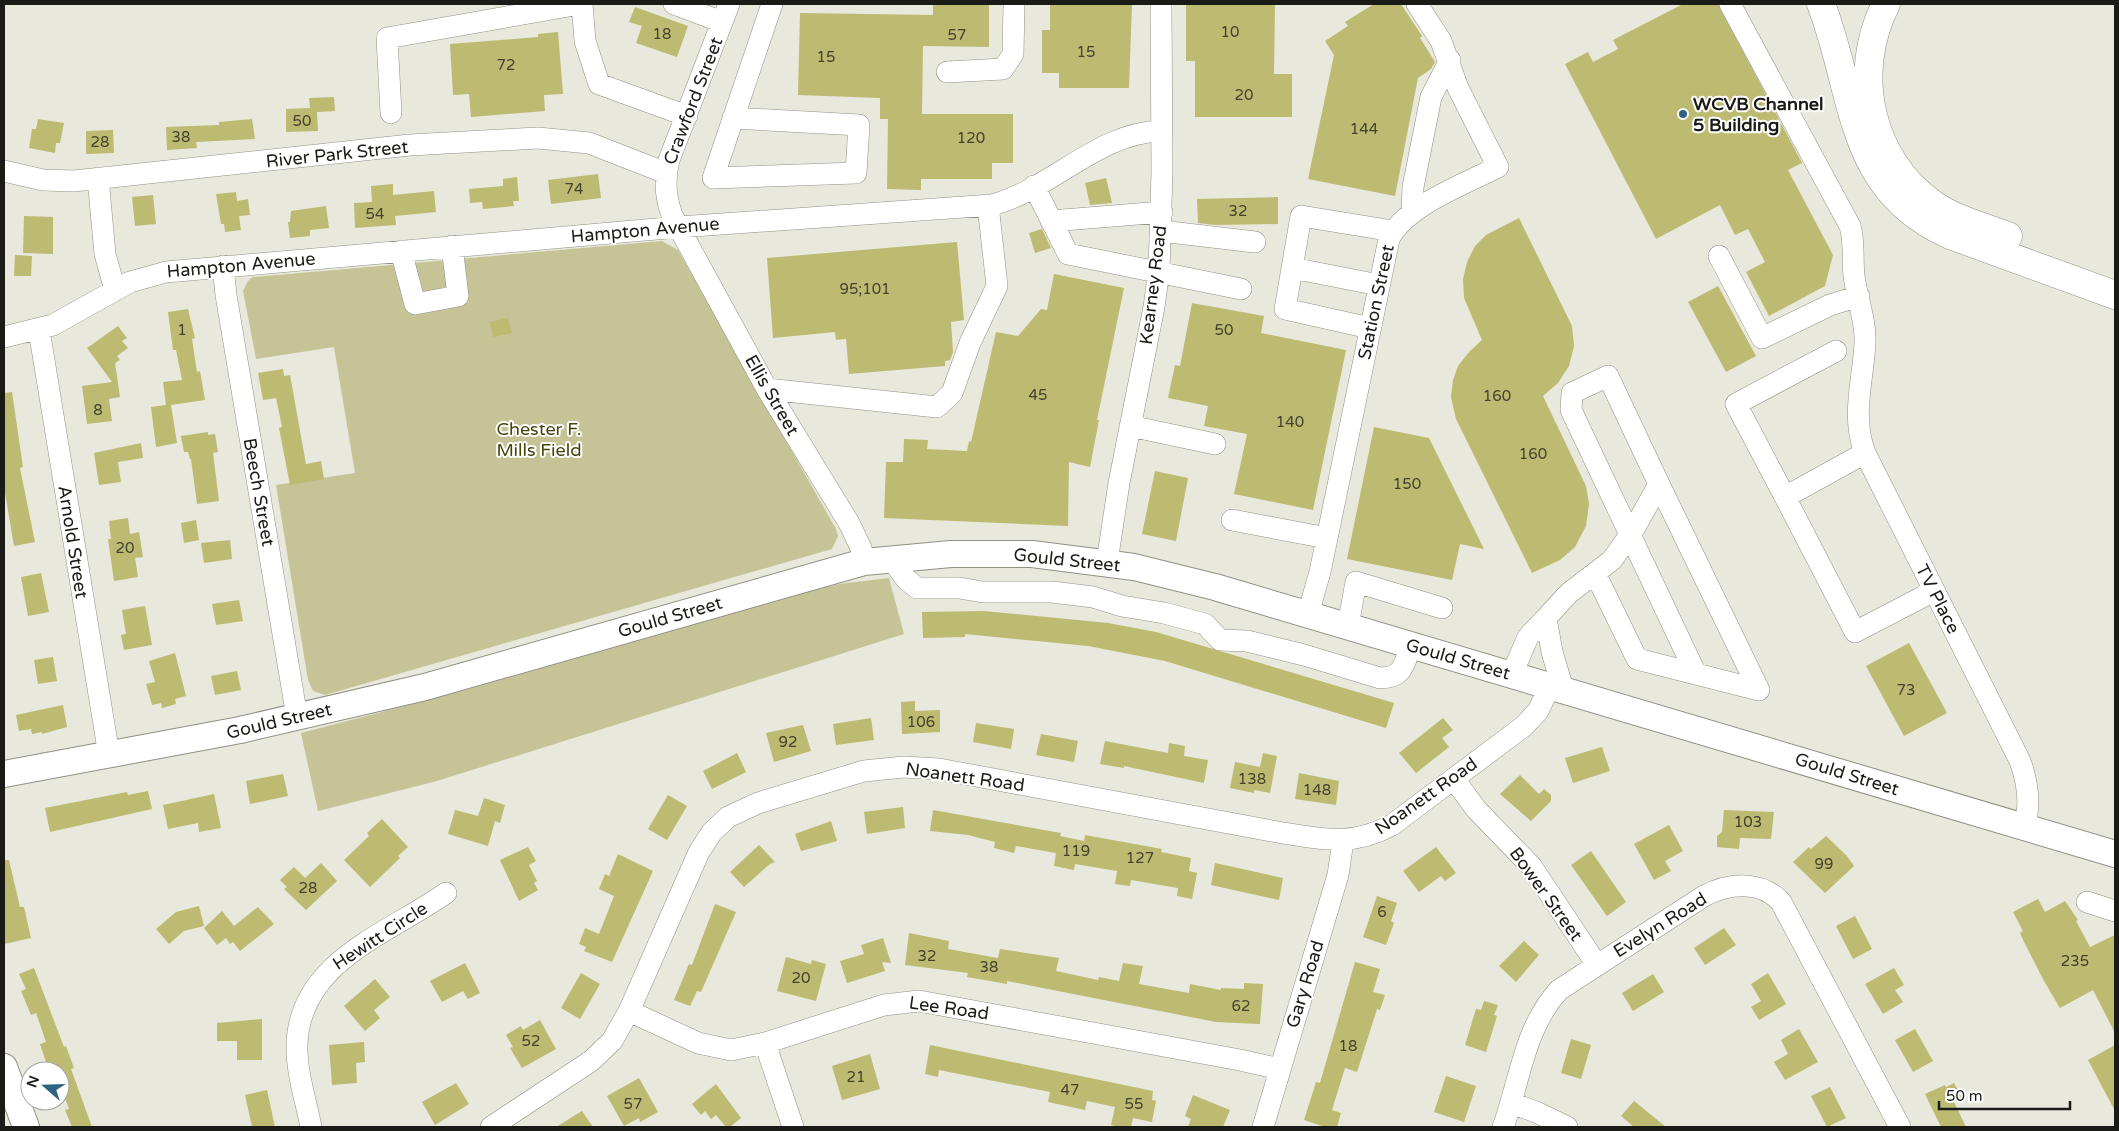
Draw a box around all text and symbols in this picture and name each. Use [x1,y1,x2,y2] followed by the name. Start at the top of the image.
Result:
[1221,23,1239,41] house number: 10
[653,25,671,43] house number: 18
[948,26,966,44] house number: 57
[659,34,727,168] street label: Crawford Street
[1077,43,1095,61] house number: 15
[817,48,835,66] house number: 15
[497,56,515,74] house number: 72
[1235,86,1253,104] house number: 20
[1693,93,1824,136] place label: WCVB Channel 5 Building
[1677,108,1689,120] marker: WCVB Channel 5 Building
[293,112,311,130] house number: 50
[1350,120,1378,138] house number: 144
[172,128,190,146] house number: 38
[957,129,985,147] house number: 120
[91,133,109,151] house number: 28
[265,136,409,172] street label: River Park Street
[565,180,583,198] house number: 74
[1229,202,1247,220] house number: 32
[366,205,384,223] house number: 54
[570,213,720,247] street label: Hampton Avenue
[1135,224,1171,346] street label: Kearney Road
[1353,242,1399,361] street label: Station Street
[166,248,316,282] street label: Hampton Avenue
[839,280,891,298] house number: 95;101
[177,321,187,339] house number: 1
[1215,321,1233,339] house number: 50
[740,351,804,439] street label: Ellis Street
[1029,386,1047,404] house number: 45
[1483,387,1511,405] house number: 160
[93,401,103,419] house number: 8
[1276,413,1304,431] house number: 140
[496,418,582,461] park label: Chester F. Mills Field
[239,436,279,548] street label: Beech Street
[1519,445,1547,463] house number: 160
[1393,475,1421,493] house number: 150
[53,484,93,600] street label: Arnold Street
[116,539,134,557] house number: 20
[1012,543,1122,577] street label: Gould Street
[1911,561,1965,637] street label: TV Place
[615,592,725,642] street label: Gould Street
[1403,634,1513,684] street label: Gould Street
[1897,681,1915,699] house number: 73
[224,698,334,744] street label: Gould Street
[907,713,935,731] house number: 106
[779,733,797,751] house number: 92
[1792,748,1902,800] street label: Gould Street
[1371,753,1481,839] street label: Noanett Road
[904,758,1026,796] street label: Noanett Road
[1238,770,1266,788] house number: 138
[1303,781,1331,799] house number: 148
[1734,813,1762,831] house number: 103
[1062,842,1090,860] house number: 119
[1505,843,1587,945] street label: Bower Street
[1126,849,1154,867] house number: 127
[1815,855,1833,873] house number: 99
[299,879,317,897] house number: 28
[1609,888,1711,962] street label: Evelyn Road
[329,897,431,975] street label: Hewitt Circle
[1377,903,1387,921] house number: 6
[1281,938,1329,1030] street label: Gary Road
[918,947,936,965] house number: 32
[2061,952,2089,970] house number: 235
[980,958,998,976] house number: 38
[792,969,810,987] house number: 20
[908,991,990,1025] street label: Lee Road
[1232,997,1250,1015] house number: 62
[522,1032,540,1050] house number: 52
[1339,1037,1357,1055] house number: 18
[20,1061,70,1111] north arrow
[847,1068,865,1086] house number: 21
[23,1074,43,1090] text: N
[1939,1078,2070,1110] scale bar
[1061,1081,1079,1099] house number: 47
[1946,1087,1983,1105] text: 50 m
[624,1095,642,1113] house number: 57
[1125,1095,1143,1113] house number: 55

